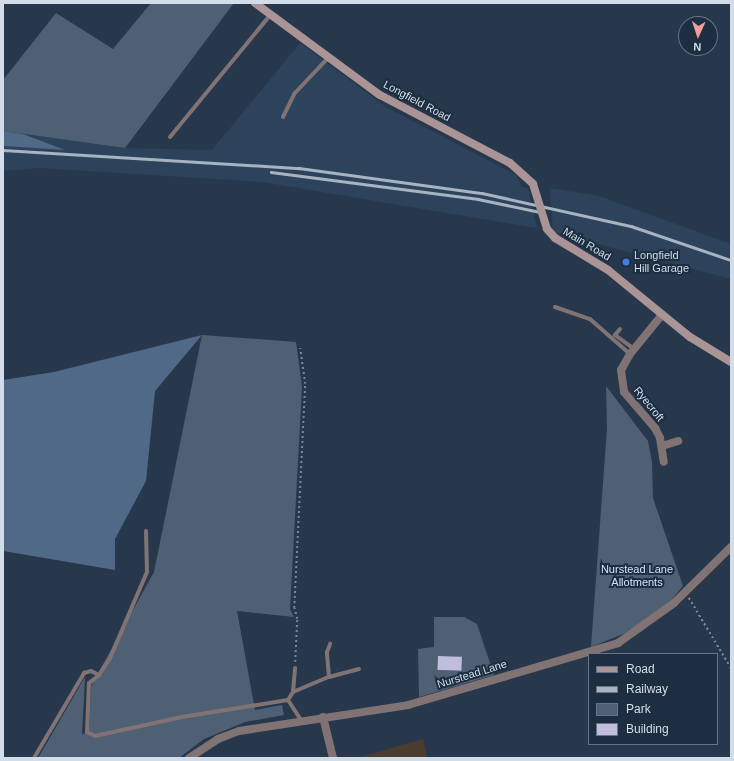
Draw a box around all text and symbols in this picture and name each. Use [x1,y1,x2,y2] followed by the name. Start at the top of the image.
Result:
[678,16,718,56] north arrow
[693,41,702,53] text: N
[381,78,453,124] street label: Longfield Road
[561,225,613,263] street label: Main Road
[634,249,689,275] place label: Longfield Hill Garage
[621,257,631,267] marker: Longfield Hill Garage
[631,384,667,424] street label: Ryecroft
[601,563,673,589] park label: Nurstead Lane Allotments
[588,653,718,745] legend
[436,657,508,691] street label: Nurstead Lane
[626,662,655,676] text: Road
[626,682,668,696] text: Railway
[626,702,651,716] text: Park
[626,722,669,736] text: Building

